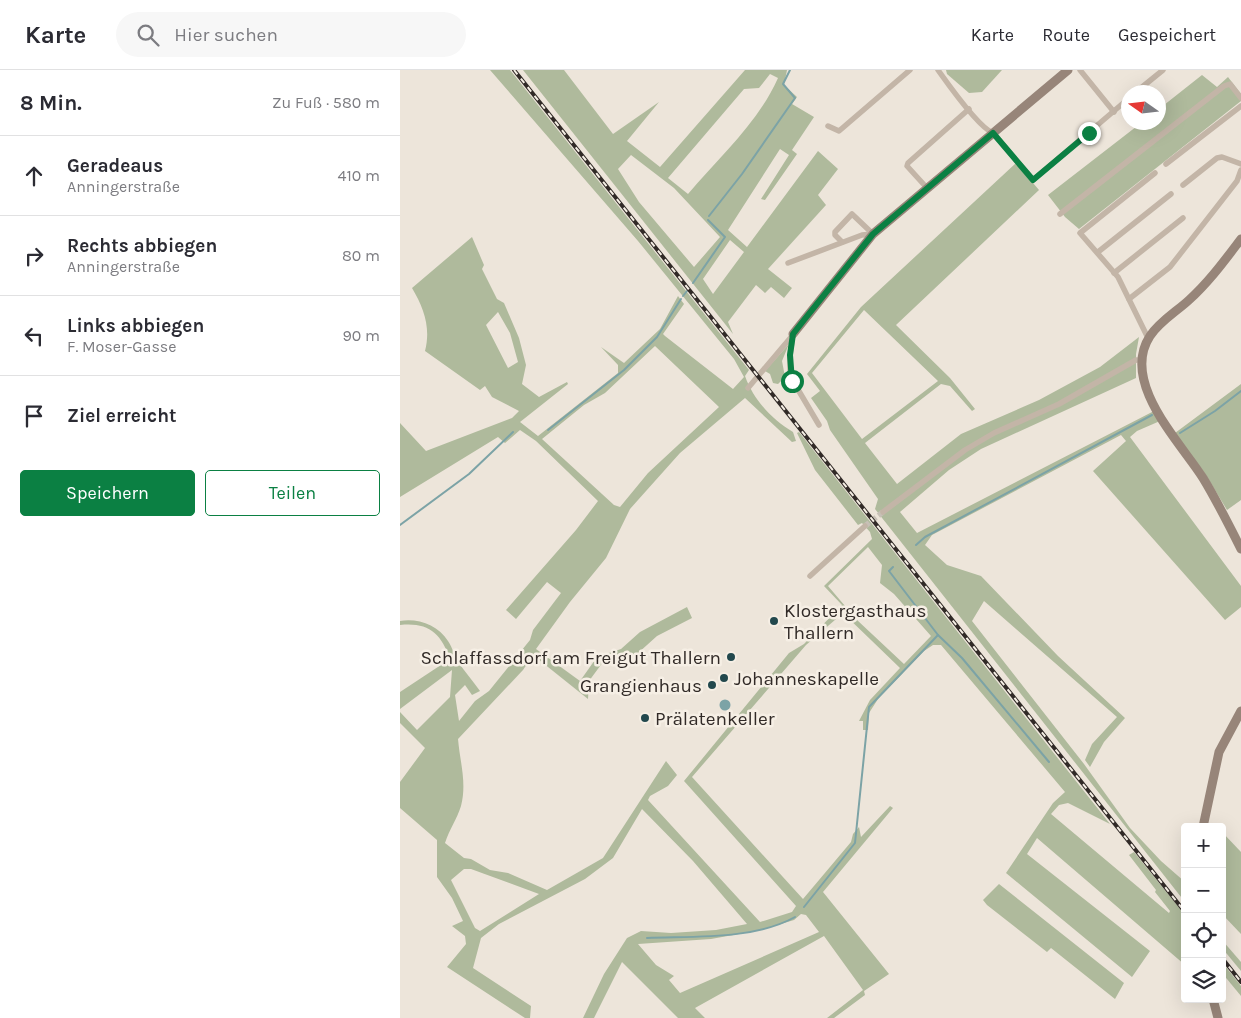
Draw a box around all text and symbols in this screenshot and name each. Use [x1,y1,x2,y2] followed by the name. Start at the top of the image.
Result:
[116,12,466,57] search box
[25,21,86,49] text: Karte
[134,21,162,49] icon: search
[174,24,278,46] text: Hier suchen
[971,24,1014,46] text: Karte
[1042,24,1090,46] text: Route
[1118,24,1216,46] text: Gespeichert
[1121,85,1166,130] north arrow
[20,91,82,115] text: 8 Min.
[272,93,380,112] text: Zu Fuß · 580 m
[1078,122,1101,145] route end
[67,155,163,177] text: Geradeaus
[20,162,48,190] icon: ahead
[338,166,380,185] text: 410 m
[67,177,180,196] text: Anningerstraße
[67,235,217,257] text: Rechts abbiegen
[20,242,48,270] icon: right
[342,246,380,265] text: 80 m
[67,257,180,276] text: Anningerstraße
[67,315,204,337] text: Links abbiegen
[20,322,48,350] icon: left
[342,326,380,345] text: 90 m
[67,337,176,356] text: F. Moser-Gasse
[781,370,804,393] route start
[20,402,48,430] icon: arrive
[67,405,177,427] text: Ziel erreicht
[20,470,195,516] button: Speichern
[205,470,380,516] button: Teilen
[784,600,926,644] place label: Klostergasthaus Thallern
[768,615,780,627] marker: Klostergasthaus Thallern
[420,647,721,669] place label: Schlaffassdorf am Freigut Thallern
[725,651,737,663] marker: Schlaffassdorf am Freigut Thallern
[734,668,879,690] place label: Johanneskapelle
[718,672,730,684] marker: Johanneskapelle
[580,675,702,697] place label: Grangienhaus
[706,679,718,691] marker: Grangienhaus
[655,708,775,730] place label: Prälatenkeller
[639,712,651,724] marker: Prälatenkeller
[1181,823,1226,1003] map controls
[1181,823,1226,868] button: +
[1181,868,1226,913] button: −
[1181,913,1226,958] button: locate
[1181,958,1226,1003] button: layers

